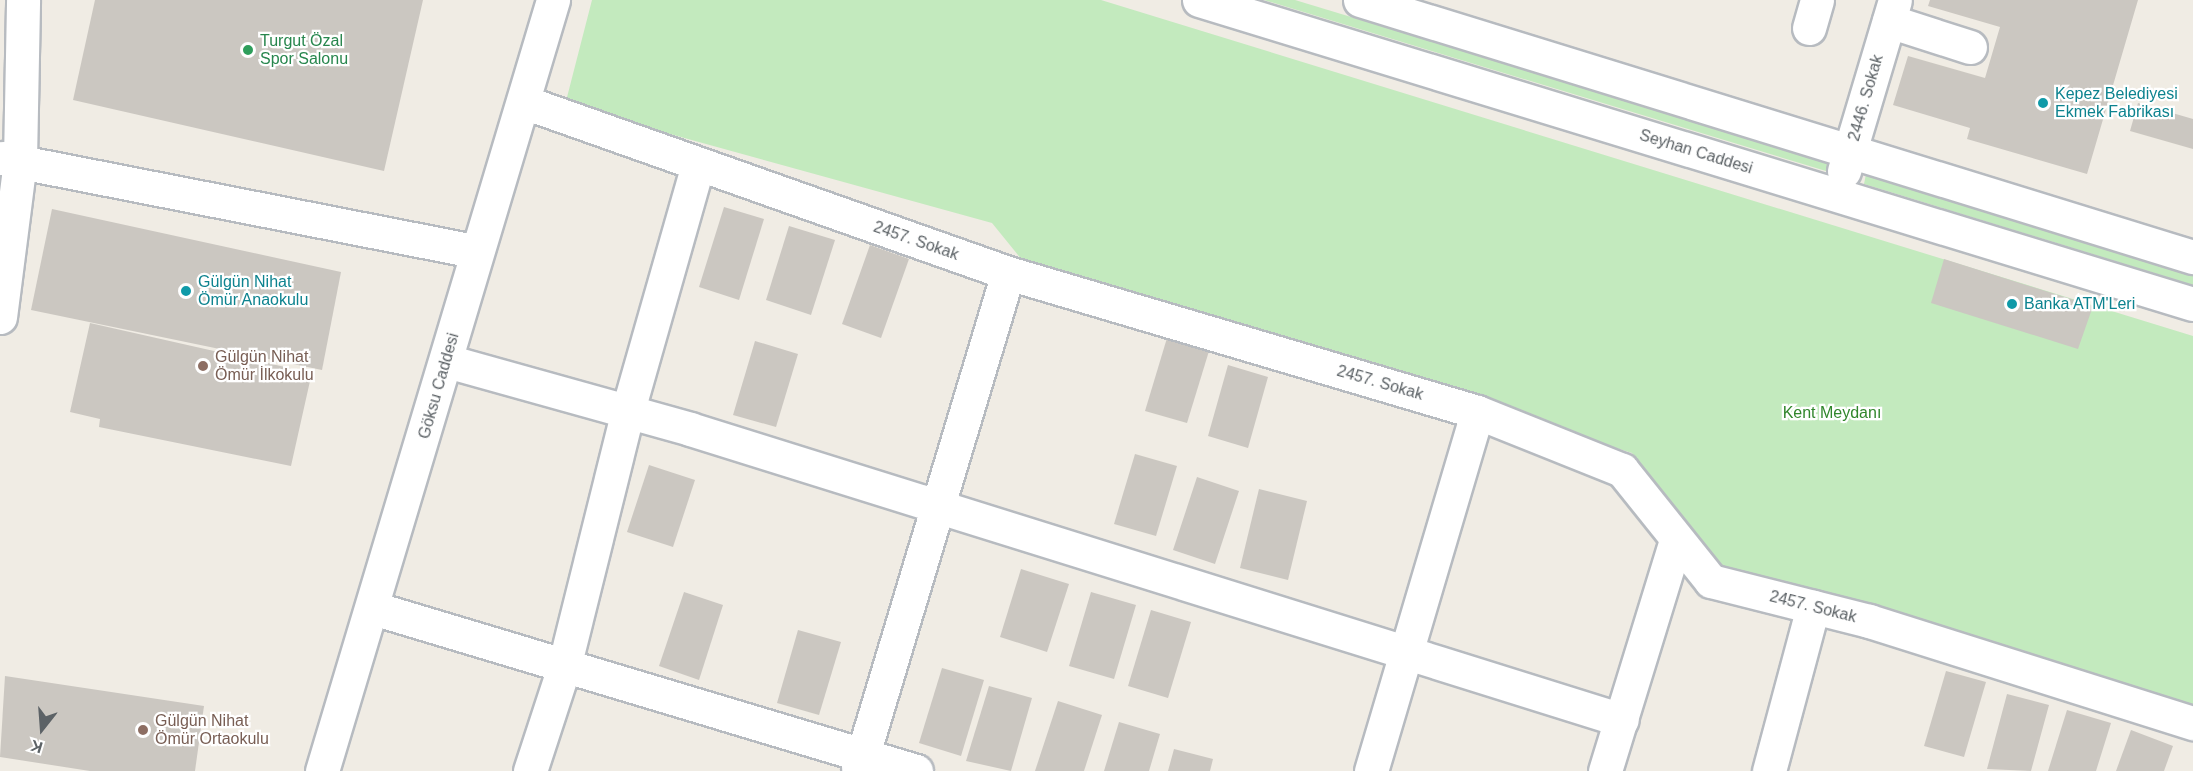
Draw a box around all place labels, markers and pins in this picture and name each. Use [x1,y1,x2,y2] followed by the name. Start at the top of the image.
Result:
[260,31,348,69] place label: Turgut Özal Spor Salonu
[241,43,255,57] marker: Turgut Özal Spor Salonu
[2055,84,2178,122] place label: Kepez Belediyesi Ekmek Fabrikası
[2036,96,2050,110] marker: Kepez Belediyesi Ekmek Fabrikası
[198,272,309,310] place label: Gülgün Nihat Ömür Anaokulu
[179,284,193,298] marker: Gülgün Nihat Ömür Anaokulu
[2024,294,2136,314] place label: Banka ATM'Leri
[2005,297,2019,311] marker: Banka ATM'Leri
[215,347,314,385] place label: Gülgün Nihat Ömür İlkokulu
[196,359,210,373] marker: Gülgün Nihat Ömür İlkokulu
[155,711,269,749] place label: Gülgün Nihat Ömür Ortaokulu
[136,723,150,737] marker: Gülgün Nihat Ömür Ortaokulu

